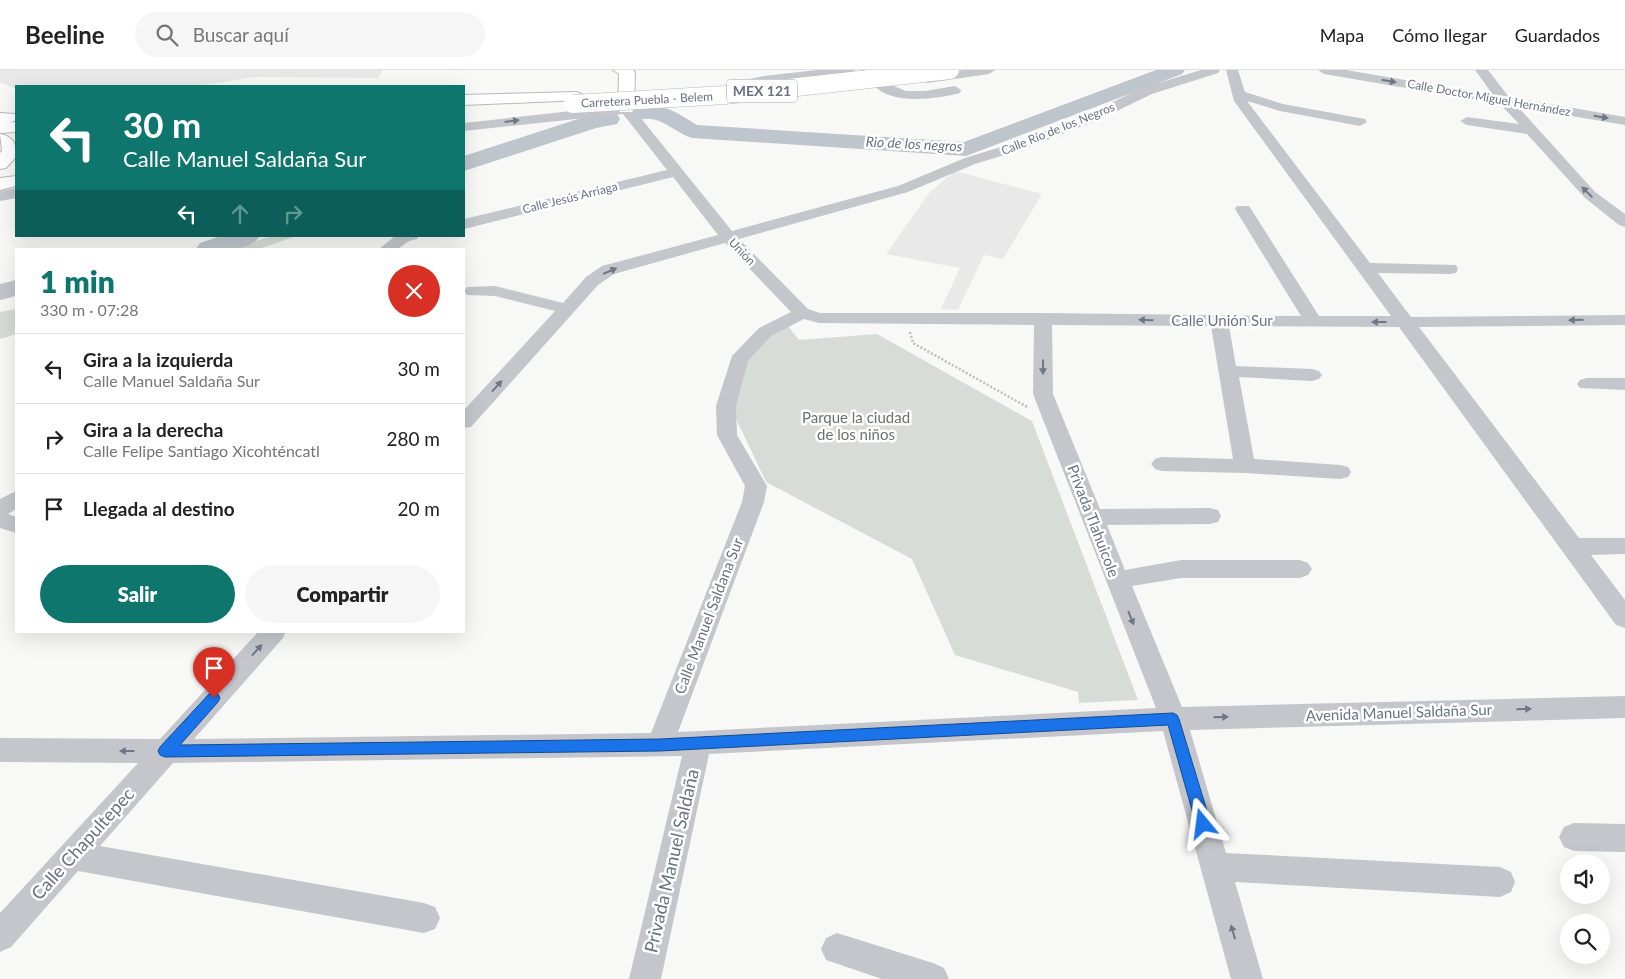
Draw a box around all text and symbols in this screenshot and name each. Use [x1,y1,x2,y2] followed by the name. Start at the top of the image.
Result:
[135,12,485,57] search box
[25,20,105,49] text: Beeline
[153,21,181,49] icon: search
[193,23,289,46] text: Buscar aquí
[1320,24,1364,46] text: Mapa
[1392,24,1487,46] text: Cómo llegar
[1515,24,1600,46] text: Guardados
[1406,76,1572,119] street label: Calle Doctor Miguel Hernández
[1381,78,1397,86] one-way arrow
[727,80,797,102] road number: MEX 121
[581,89,713,110] street label: Carretera Puebla - Belem
[999,99,1117,158] street label: Calle Río de los Negros
[123,103,201,145] text: 30 m
[40,105,105,170] icon: left
[1593,114,1609,122] one-way arrow
[505,117,521,125] one-way arrow
[865,132,963,155] water label: Rio de los negros
[123,145,366,172] text: Calle Manuel Saldaña Sur
[521,178,619,217] street label: Calle Jesús Arriaga
[1581,186,1593,198] one-way arrow
[173,200,201,228] icon: left
[226,200,254,228] icon: ahead
[279,200,307,228] icon: right
[726,235,759,268] street label: Unión
[40,263,115,299] text: 1 min
[388,265,440,317] button: close
[603,267,618,275] one-way arrow
[40,300,139,319] text: 330 m · 07:28
[1171,311,1273,329] street label: Calle Unión Sur
[1138,316,1154,324] one-way arrow
[1568,316,1584,324] one-way arrow
[1371,318,1387,326] one-way arrow
[83,348,233,371] text: Gira a la izquierda
[40,355,68,383] icon: left
[397,357,440,380] text: 30 m
[1039,359,1047,375] one-way arrow
[83,371,260,390] text: Calle Manuel Saldaña Sur
[491,379,502,392] one-way arrow
[802,408,910,443] park label: Parque la ciudad de los niños
[83,418,223,441] text: Gira a la derecha
[40,425,68,453] icon: right
[386,427,440,450] text: 280 m
[83,441,320,460] text: Calle Felipe Santiago Xicohténcatl
[1064,462,1124,580] street label: Privada Tlahuicole
[40,495,68,523] icon: arrive
[83,497,235,520] text: Llegada al destino
[397,497,440,520] text: 20 m
[670,534,746,696] street label: Calle Manuel Saldana Sur
[40,565,235,623] button: Salir
[245,565,440,623] button: Compartir
[1128,611,1136,625] one-way arrow
[251,645,263,657] one-way arrow
[193,647,235,698] pin
[200,654,228,682] icon: arrive
[1306,700,1493,724] street label: Avenida Manuel Saldaña Sur
[1516,705,1532,713] one-way arrow
[1214,713,1230,721] one-way arrow
[119,747,135,755] one-way arrow
[639,767,703,955] street label: Privada Manuel Saldaña
[26,783,139,904] street label: Calle Chapultepec
[1176,797,1228,849] position arrow
[1560,854,1610,964] map controls
[1560,854,1610,904] button: sound
[1560,914,1610,964] button: search
[1229,925,1237,940] one-way arrow

